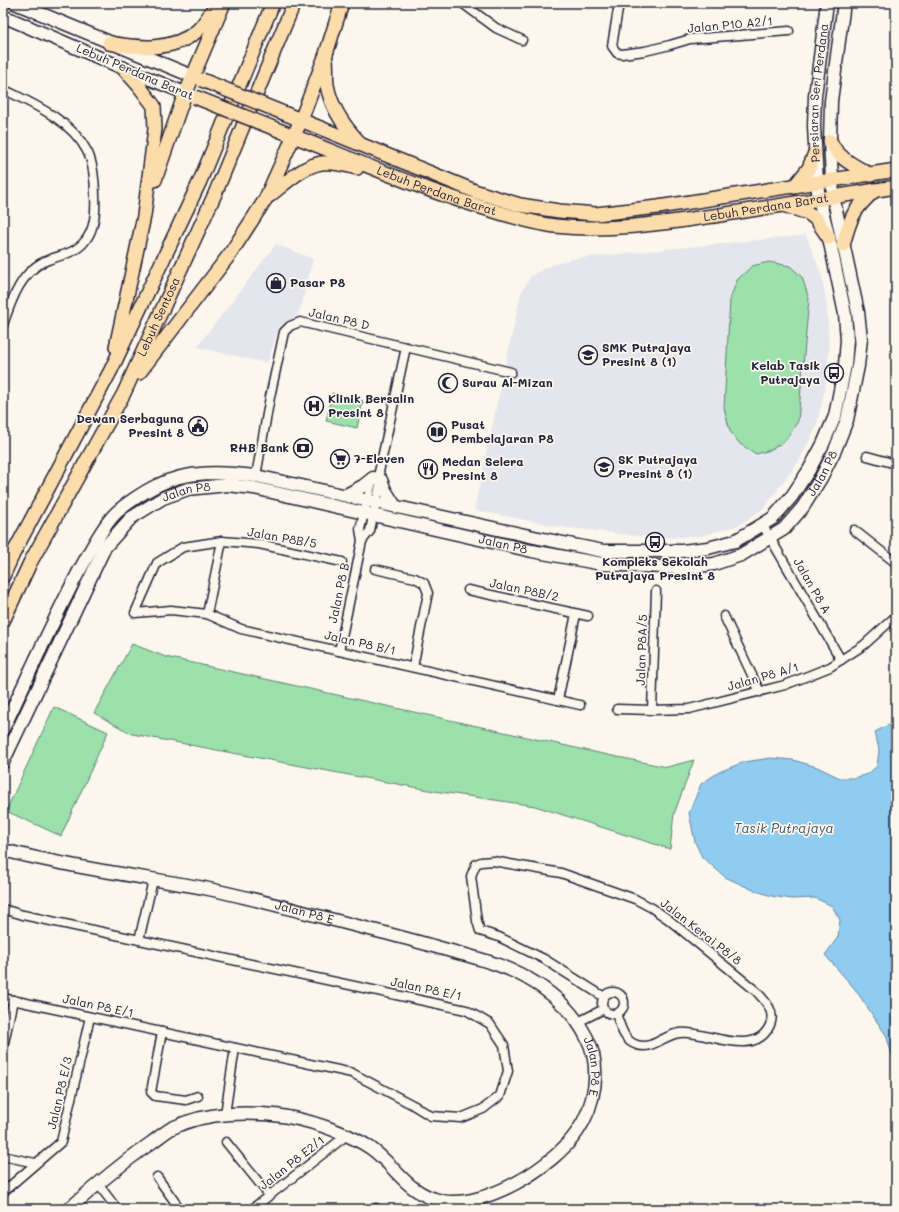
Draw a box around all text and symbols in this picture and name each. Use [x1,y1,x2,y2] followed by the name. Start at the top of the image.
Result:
[687,12,773,36] street label: Jalan P10 A2/1
[805,22,831,163] street label: Persiaran Seri Perdana
[74,39,197,103] street label: Lebuh Perdana Barat
[375,161,499,218] street label: Lebuh Perdana Barat
[702,189,829,224] street label: Lebuh Perdana Barat
[265,272,287,294] shop icon: Pasar P8
[133,274,183,358] street label: Lebuh Sentosa
[290,274,346,290] place label: Pasar P8
[307,303,371,333] street label: Jalan P8 D
[602,339,691,369] place label: SMK Putrajaya Presint 8 (1)
[577,344,599,366] school or university icon: SMK Putrajaya Presint 8 (1)
[751,357,820,387] place label: Kelab Tasik Putrajaya
[823,362,845,384] bus stop icon: Kelab Tasik Putrajaya
[437,372,459,394] mosque icon: Surau Al-Mizan
[462,374,553,390] place label: Surau Al-Mizan
[328,390,414,420] place label: Klinik Bersalin Presint 8
[303,395,325,417] hospital icon: Klinik Bersalin Presint 8
[76,410,185,440] place label: Dewan Serbaguna Presint 8
[187,415,209,437] public building icon: Dewan Serbaguna Presint 8
[451,416,554,446] place label: Pusat Pembelajaran P8
[426,421,448,443] library icon: Pusat Pembelajaran P8
[292,437,314,459] bank icon: RHB Bank
[230,439,289,455] place label: RHB Bank
[803,447,841,499] street label: Jalan P8
[329,448,351,470] supermarket icon: 7-Eleven
[354,450,404,466] place label: 7-Eleven
[618,451,698,481] place label: SK Putrajaya Presint 8 (1)
[442,453,524,483] place label: Medan Selera Presint 8
[593,456,615,478] school or university icon: SK Putrajaya Presint 8 (1)
[417,458,439,480] restaurant icon: Medan Selera Presint 8
[159,478,211,505] street label: Jalan P8
[246,523,318,551] street label: Jalan P8B/5
[477,530,529,557] street label: Jalan P8
[644,531,666,553] bus stop icon: Kompleks Sekolah Putrajaya Presint 8
[595,553,715,583] place label: Kompleks Sekolah Putrajaya Presint 8
[790,555,835,616] street label: Jalan P8 A
[324,561,352,624] street label: Jalan P8 B
[488,574,560,604] street label: Jalan P8B/2
[632,614,650,686] street label: Jalan P8A/5
[323,626,397,658] street label: Jalan P8 B/1
[725,658,800,694] street label: Jalan P8 A/1
[734,819,834,836] water label: Tasik Putrajaya
[658,894,746,968] street label: Jalan Kerai P8/8
[273,896,336,927] street label: Jalan P8 E
[389,973,463,1003] street label: Jalan P8 E/1
[61,990,135,1020] street label: Jalan P8 E/1
[580,1034,604,1098] street label: Jalan P8 E
[43,1055,75,1130] street label: Jalan P8 E/3
[255,1132,327,1193] street label: Jalan P8 E2/1

